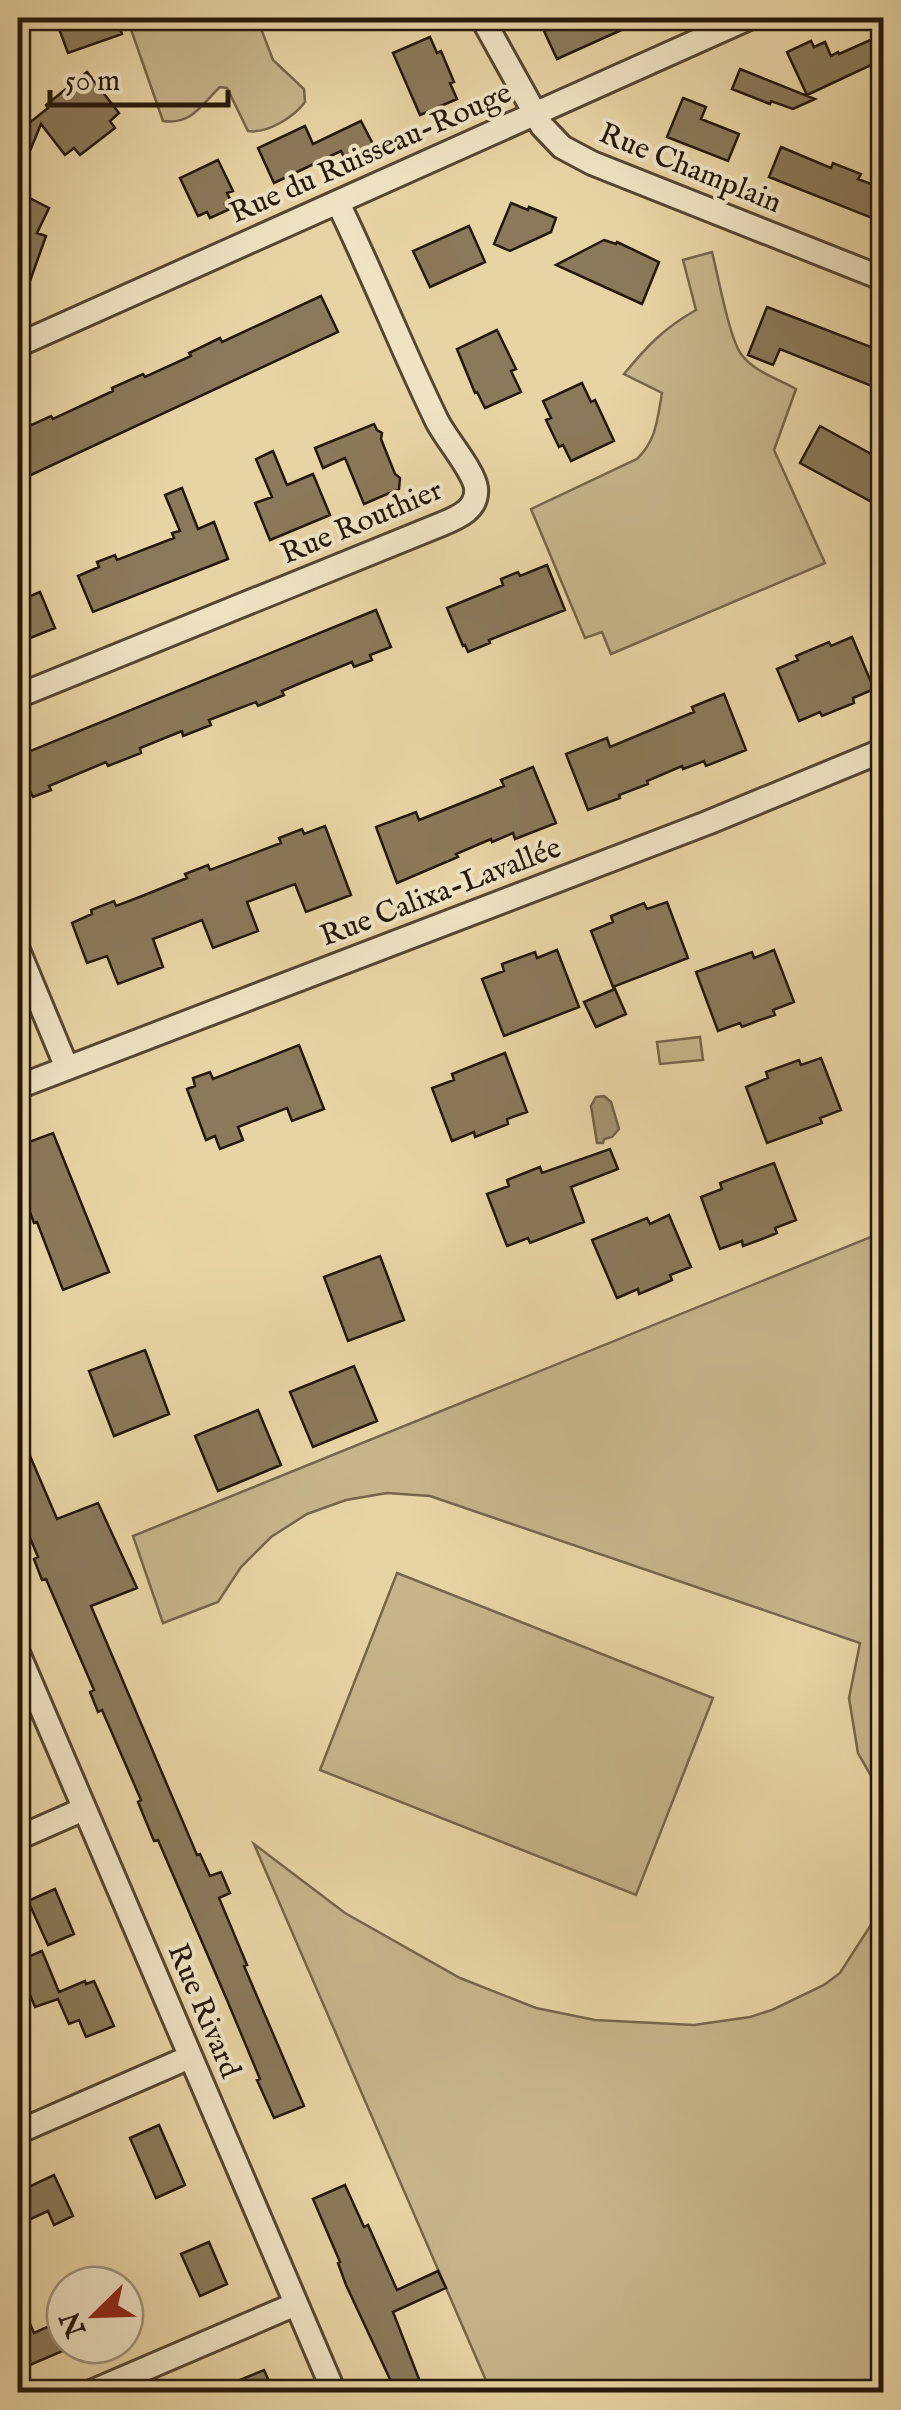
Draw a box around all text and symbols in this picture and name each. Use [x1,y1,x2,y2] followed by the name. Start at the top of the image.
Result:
[50,45,228,107] scale bar
[65,63,120,101] text: 50 m
[224,75,518,233] street label: Rue du Ruisseau-Rouge
[593,115,787,223] street label: Rue Champlain
[276,472,448,574] street label: Rue Routhier
[315,830,567,956] street label: Rue Calixa-Lavallée
[158,1938,249,2085] street label: Rue Rivard
[45,2265,145,2365] north arrow
[53,2306,96,2343] text: N

